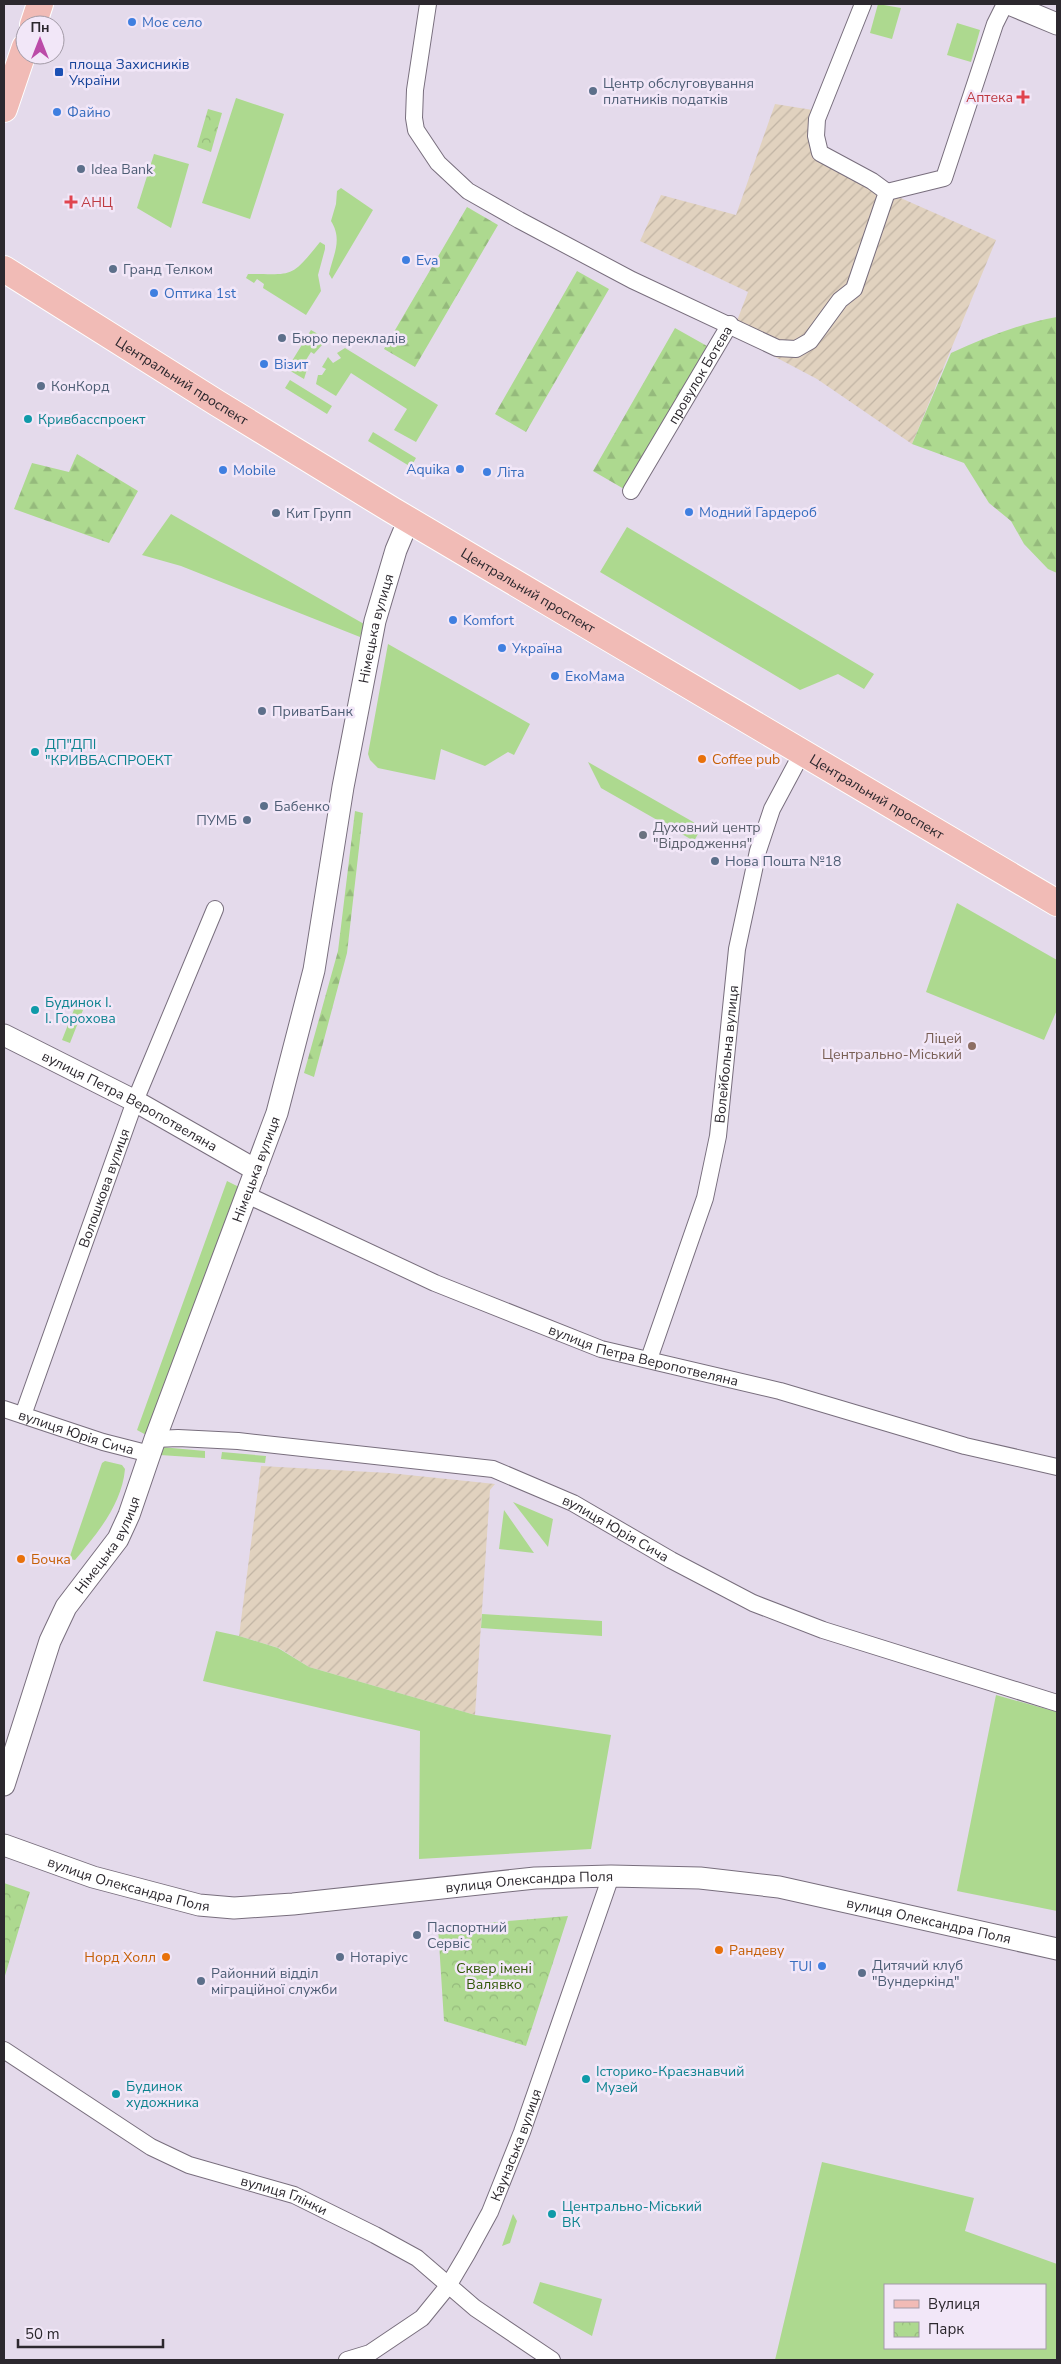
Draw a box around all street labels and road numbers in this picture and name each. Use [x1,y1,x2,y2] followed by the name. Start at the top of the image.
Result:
[664,322,737,428] street label: провулок Ботєва
[112,332,252,430] street label: Центральний проспект
[457,544,599,638] street label: Центральний проспект
[354,572,398,685] street label: Німецька вулиця
[806,750,948,845] street label: Центральний проспект
[710,984,743,1124] street label: Волейбольна вулиця
[39,1047,221,1156] street label: вулиця Петра Веропотвеляна
[228,1114,285,1225] street label: Німецька вулиця
[74,1126,134,1250] street label: Волошкова вулиця
[546,1320,740,1391] street label: вулиця Петра Веропотвеляна
[16,1405,136,1460] street label: вулиця Юрія Сича
[559,1491,672,1567] street label: вулиця Юрія Сича
[71,1494,145,1598] street label: Німецька вулиця
[45,1852,211,1916] street label: вулиця Олександра Поля
[445,1867,613,1898] street label: вулиця Олександра Поля
[845,1893,1013,1948] street label: вулиця Олександра Поля
[486,2086,546,2204] street label: Каунаська вулиця
[238,2171,330,2220] street label: вулиця Глінки

